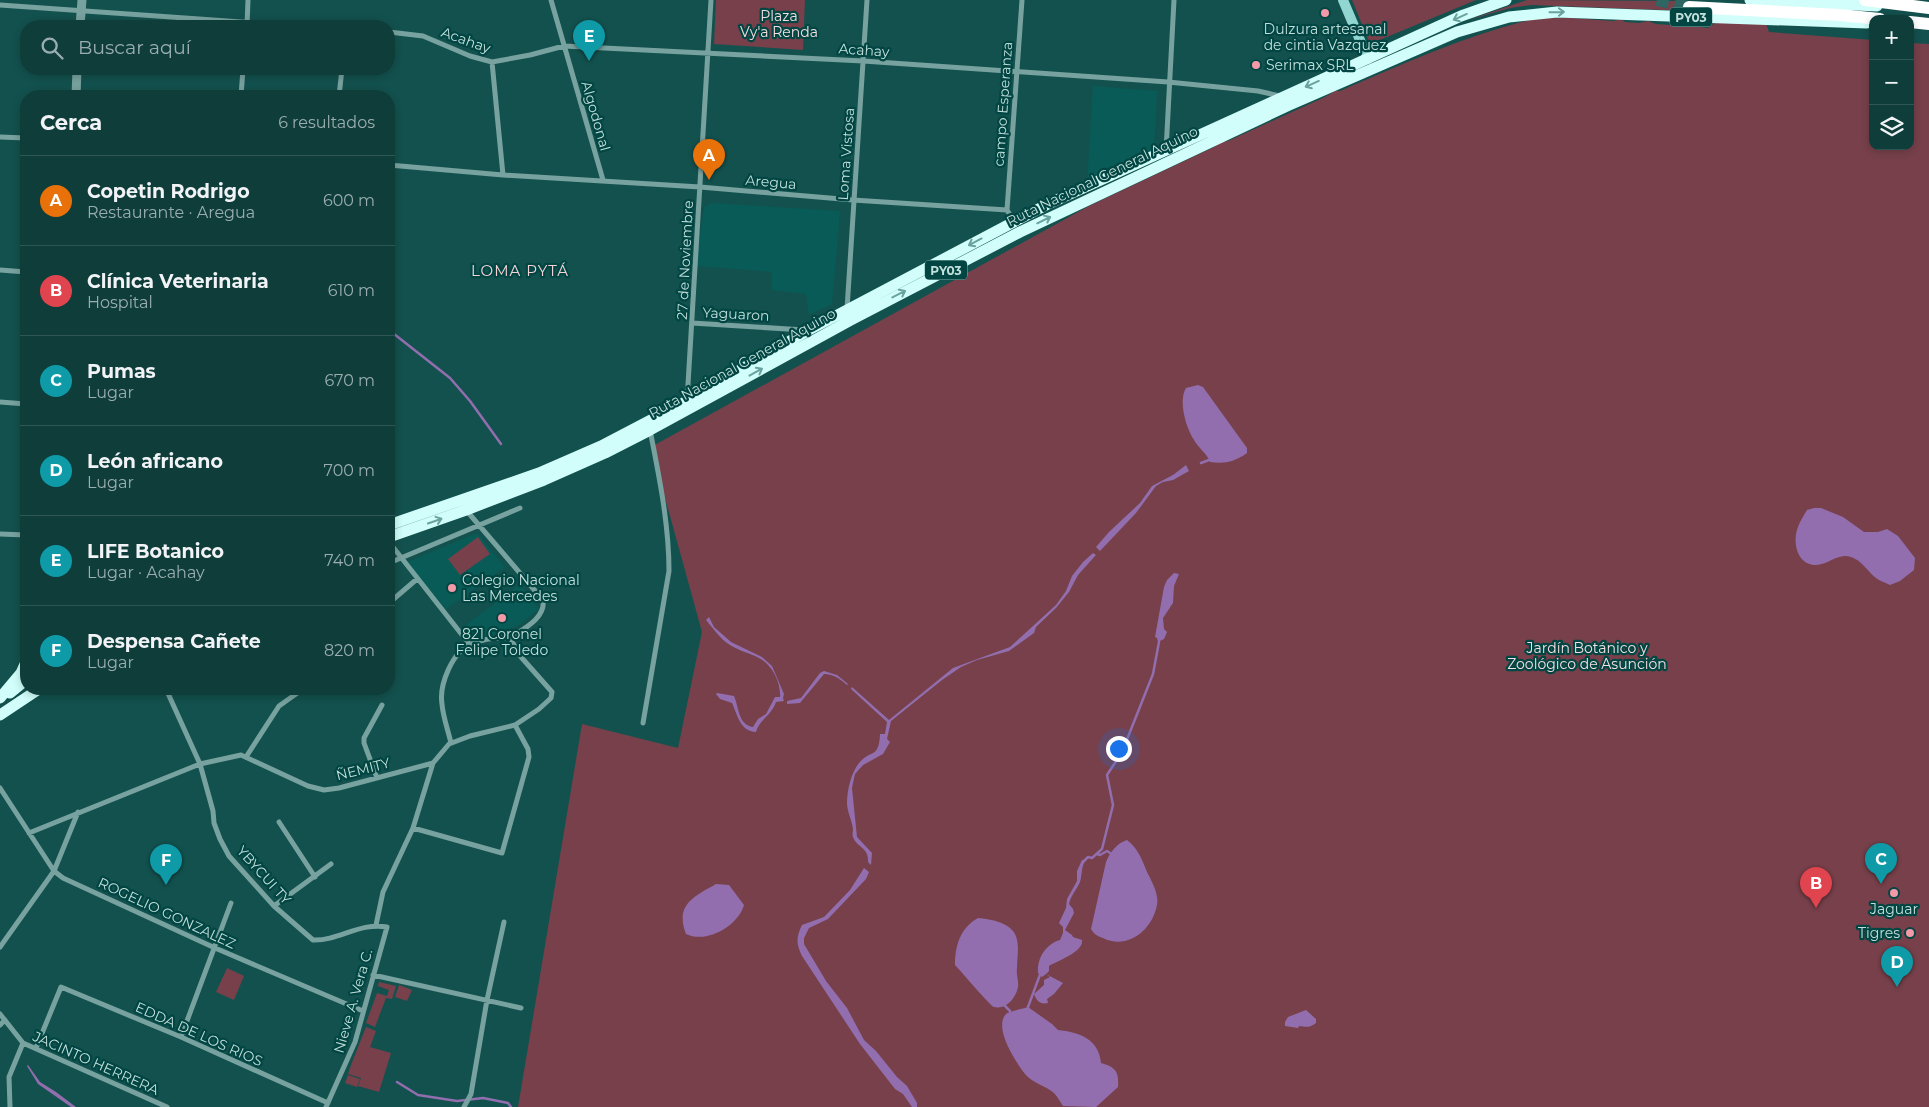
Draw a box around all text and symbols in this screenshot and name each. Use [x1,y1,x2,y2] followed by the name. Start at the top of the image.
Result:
[740,7,818,41] park label: Plaza Vy'a Renda
[1319,7,1331,19] marker: Dulzura artesanal de cintia Vazquez
[1549,7,1565,17] one-way arrow
[1670,8,1712,26] road number: PY03
[1453,12,1468,22] one-way arrow
[1869,15,1914,150] map controls
[1869,15,1914,60] button: +
[20,20,395,75] search box
[573,20,605,61] pin: E
[1264,20,1386,54] place label: Dulzura artesanal de cintia Vazquez
[439,23,493,57] street label: Acahay
[38,34,66,62] icon: search
[78,36,191,59] text: Buscar aquí
[838,39,891,61] street label: Acahay
[990,41,1016,167] street label: campo Esperanza
[1266,56,1354,74] place label: Serimax SRL
[1250,59,1262,71] marker: Serimax SRL
[1869,60,1914,105] button: −
[577,79,615,153] street label: Algodonal
[1305,79,1320,89] one-way arrow
[1869,105,1914,150] button: layers
[834,107,858,201] street label: Loma Vistosa
[40,110,102,135] text: Cerca
[278,113,375,132] text: 6 resultados
[1003,122,1201,230] street label: Ruta Nacional General Aquino
[693,139,725,180] pin: A
[745,171,797,193] street label: Aregua
[87,180,250,203] text: Copetin Rodrigo
[50,191,62,210] text: A
[323,191,375,210] text: 600 m
[673,200,697,320] street label: 27 de Noviembre
[87,203,255,222] text: Restaurante · Aregua
[1036,215,1051,225] one-way arrow
[968,238,983,247] one-way arrow
[925,260,967,280] road number: PY03
[471,261,569,280] district label: LOMA PYTÁ
[87,270,269,293] text: Clínica Veterinaria
[50,281,62,300] text: B
[328,281,375,300] text: 610 m
[891,289,906,299] one-way arrow
[87,293,153,312] text: Hospital
[702,303,770,325] street label: Yaguaron
[645,304,839,422] street label: Ruta Nacional General Aquino
[87,360,156,383] text: Pumas
[749,367,764,377] one-way arrow
[50,371,62,390] text: C
[325,371,375,390] text: 670 m
[87,383,134,402] text: Lugar
[87,450,223,473] text: León africano
[49,461,63,480] text: D
[324,461,375,480] text: 700 m
[87,473,134,492] text: Lugar
[427,516,442,525] one-way arrow
[87,540,224,563] text: LIFE Botanico
[51,551,61,570] text: E
[324,551,375,570] text: 740 m
[87,563,205,582] text: Lugar · Acahay
[462,571,580,605] place label: Colegio Nacional Las Mercedes
[446,582,458,594] marker: Colegio Nacional Las Mercedes
[496,612,508,624] marker: 821 Coronel Felipe Toledo
[456,625,549,659] place label: 821 Coronel Felipe Toledo
[87,630,261,653] text: Despensa Cañete
[1507,639,1667,673] park label: Jardín Botánico y Zoológico de Asunción
[51,641,61,660] text: F
[324,641,375,660] text: 820 m
[87,653,134,672] text: Lugar
[1106,736,1132,762] your location
[334,754,392,784] street label: ÑEMITY
[233,842,295,908] street label: YBYCUI TY
[1865,843,1897,884] pin: C
[150,844,182,885] pin: F
[1800,867,1832,908] pin: B
[95,873,239,953] street label: ROGELIO GONZALEZ
[1888,887,1900,899] marker: Jaguar
[1869,900,1918,918] place label: Jaguar
[1858,924,1900,942] place label: Tigres
[1904,927,1916,939] marker: Tigres
[1881,946,1913,987] pin: D
[330,947,376,1055] street label: Nieve A. Vera C.
[133,998,265,1070] street label: EDDA DE LOS RIOS
[29,1027,163,1099] street label: JACINTO HERRERA

